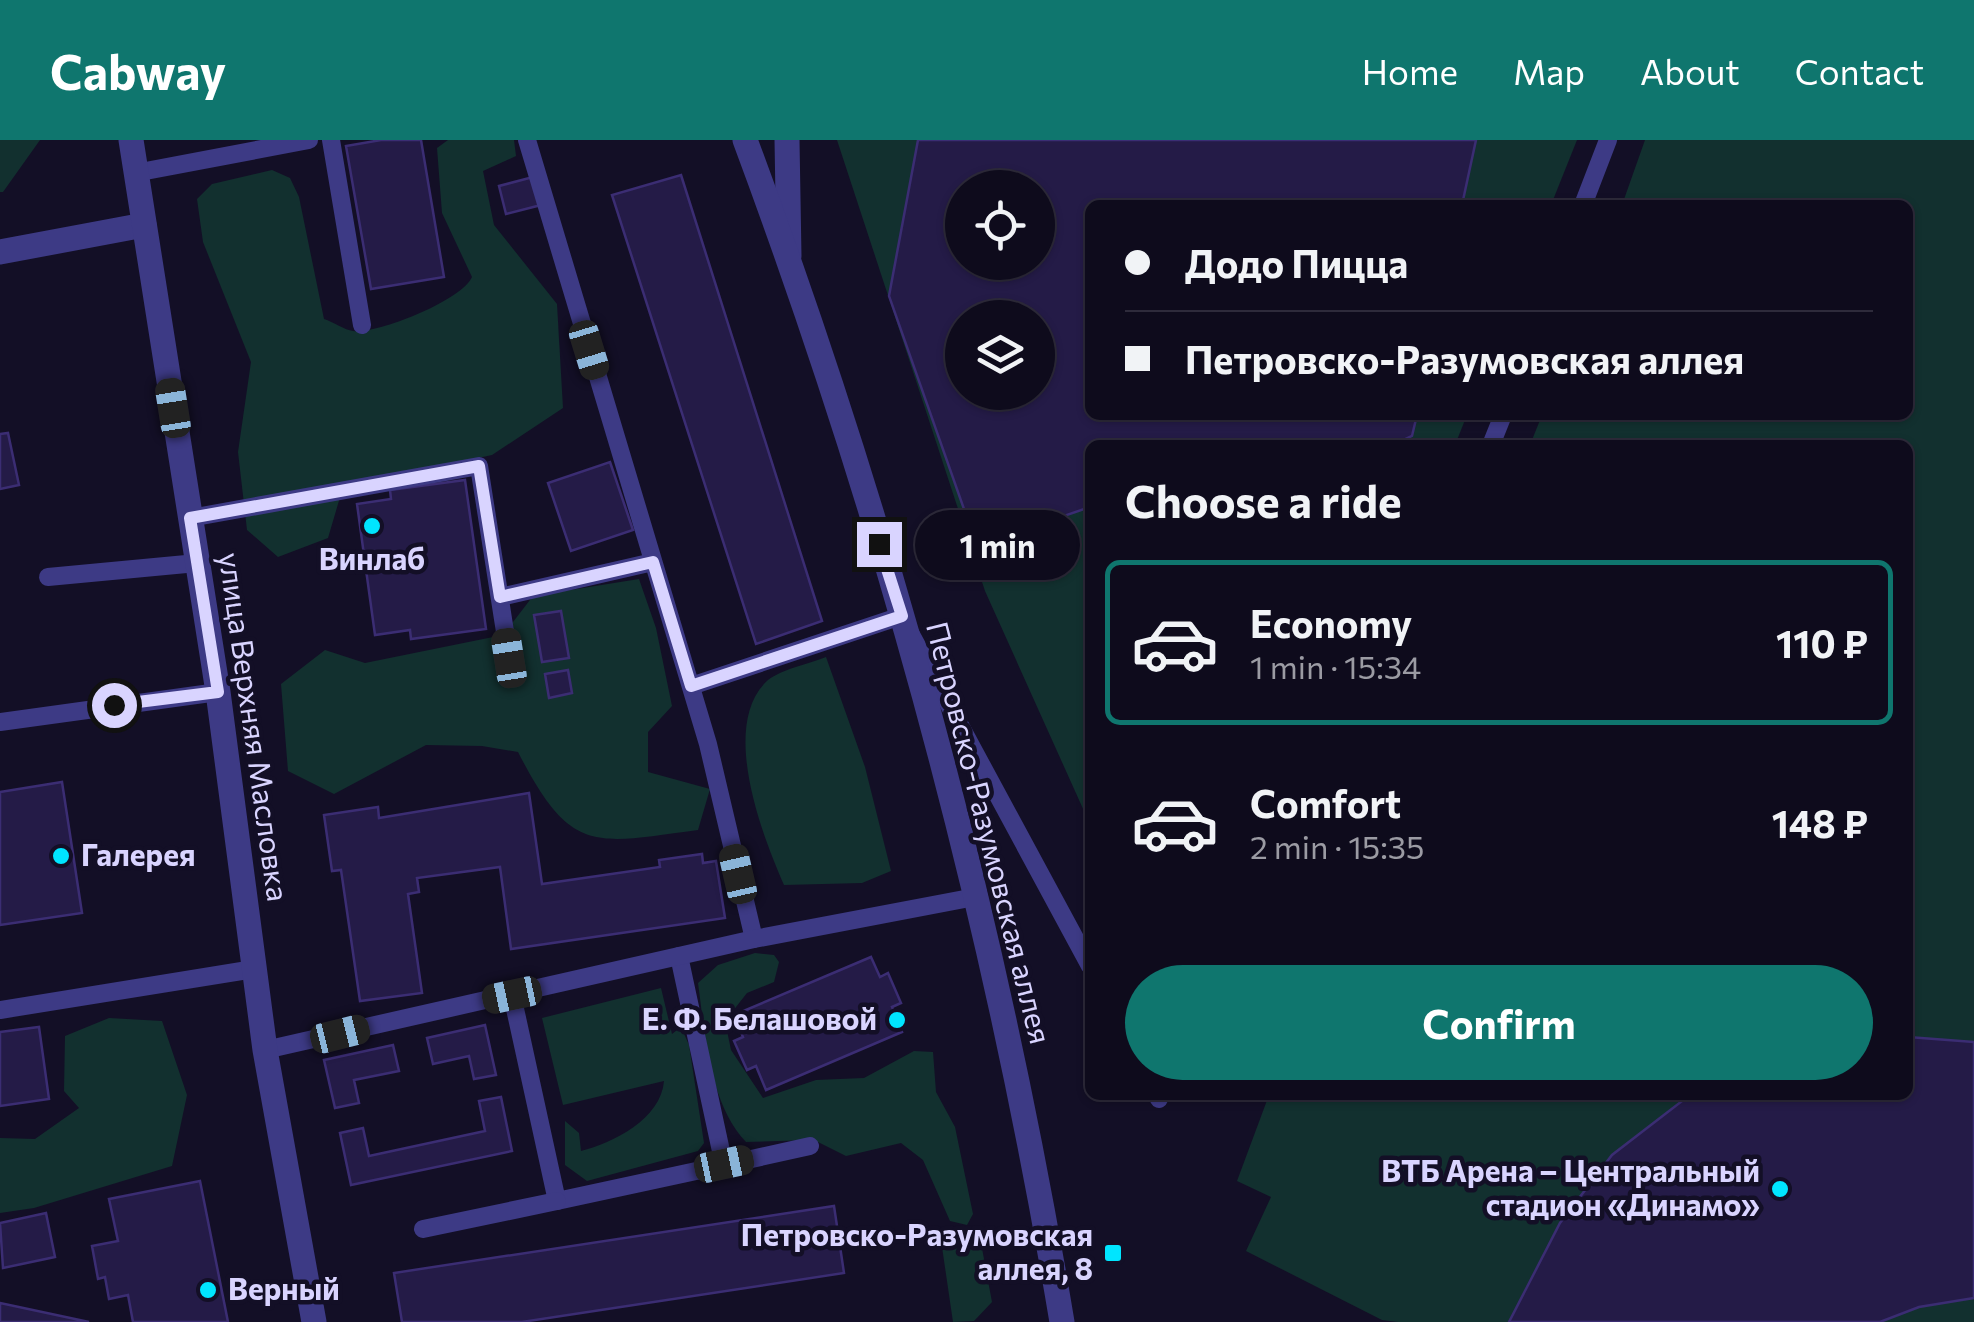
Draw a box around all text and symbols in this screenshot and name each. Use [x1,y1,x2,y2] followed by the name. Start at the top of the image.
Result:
[50,41,226,100] text: Cabway
[1362,49,1458,92] text: Home
[1513,49,1585,92] text: Map
[1640,49,1740,92] text: About
[1795,49,1924,92] text: Contact
[945,170,1055,410] map controls
[945,170,1055,280] button: locate
[1185,239,1408,286] text: Додо Пицца
[945,300,1055,410] button: layers
[566,317,612,383] car
[1185,335,1744,382] text: Петровско-Разумовская аллея
[153,376,193,440] car
[1125,472,1402,527] text: Choose a ride
[914,509,1079,579] callout: 1 min
[361,515,383,537] marker: Винлаб
[857,522,902,567] route end
[960,525,1035,565] text: 1 min
[319,539,425,576] place label: Винлаб
[213,550,298,903] street label: улица Верхняя Масловка
[1130,598,1220,688] icon: car
[1250,599,1412,646] text: Economy
[920,618,1061,1047] street label: Петровско-Разумовская аллея
[1776,619,1868,666] text: 110 ₽
[489,626,529,690] car
[1250,646,1421,686] text: 1 min · 15:34
[92,683,137,728] route start
[1130,778,1220,868] icon: car
[1250,779,1401,826] text: Comfort
[1772,799,1868,846] text: 148 ₽
[1250,826,1424,866] text: 2 min · 15:35
[81,835,196,872] place label: Галерея
[717,841,759,907] car
[50,845,72,867] marker: Галерея
[1125,965,1873,1080] button: Confirm
[480,974,544,1016] car
[642,999,877,1036] place label: Е. Ф. Белашовой
[886,1009,908,1031] marker: Е. Ф. Белашовой
[307,1012,373,1056] car
[692,1143,756,1185] car
[1381,1151,1760,1222] place label: ВТБ Арена – Центральный стадион «Динамо»
[1769,1178,1791,1200] marker: ВТБ Арена – Центральный стадион «Динамо»
[741,1215,1093,1286] place label: Петровско-Разумовская аллея, 8
[1102,1242,1124,1264] marker: Петровско-Разумовская аллея, 8
[228,1269,340,1306] place label: Верный
[197,1279,219,1301] marker: Верный

